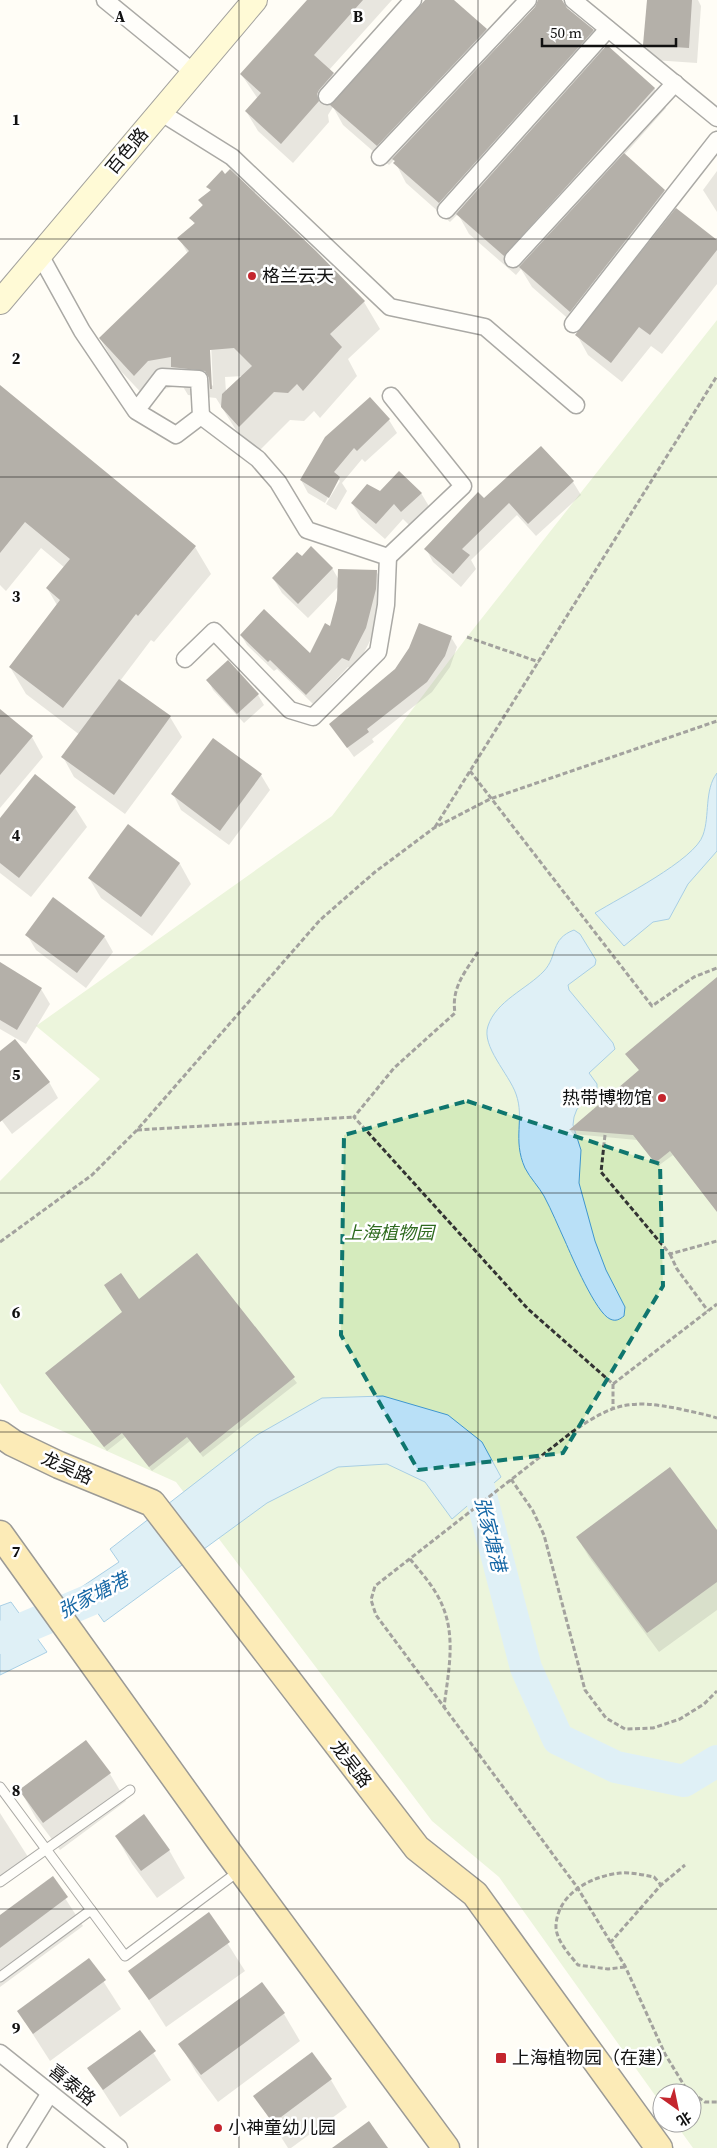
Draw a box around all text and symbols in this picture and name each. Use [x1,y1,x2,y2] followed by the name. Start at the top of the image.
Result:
[115,5,126,27] text: A
[353,5,364,27] text: B
[542,15,676,47] scale bar
[550,22,582,43] text: 50 m
[12,108,20,130] text: 1
[100,122,154,179] street label: 百色路
[262,263,334,288] place label: 格兰云天
[246,270,258,282] marker: 格兰云天
[12,347,21,369] text: 2
[12,585,21,607] text: 3
[12,824,21,846] text: 4
[12,1063,21,1085] text: 5
[562,1085,652,1110] place label: 热带博物馆
[656,1092,668,1104] marker: 热带博物馆
[344,1220,437,1245] park label: 上海植物园
[12,1301,21,1323] text: 6
[37,1445,97,1490] street label: 龙吴路
[469,1494,514,1577] water label: 张家塘港
[12,1540,21,1562] text: 7
[53,1565,135,1624] water label: 张家塘港
[325,1735,378,1793] street label: 龙吴路
[12,1779,20,1801] text: 8
[12,2017,21,2039] text: 9
[512,2045,674,2070] place label: 上海植物园（在建）
[494,2051,508,2065] marker: 上海植物园（在建）
[43,2058,101,2111] street label: 喜泰路
[652,2083,702,2133] north arrow
[673,2107,695,2131] text: 北
[228,2115,336,2140] place label: 小神童幼儿园
[212,2122,224,2134] marker: 小神童幼儿园

